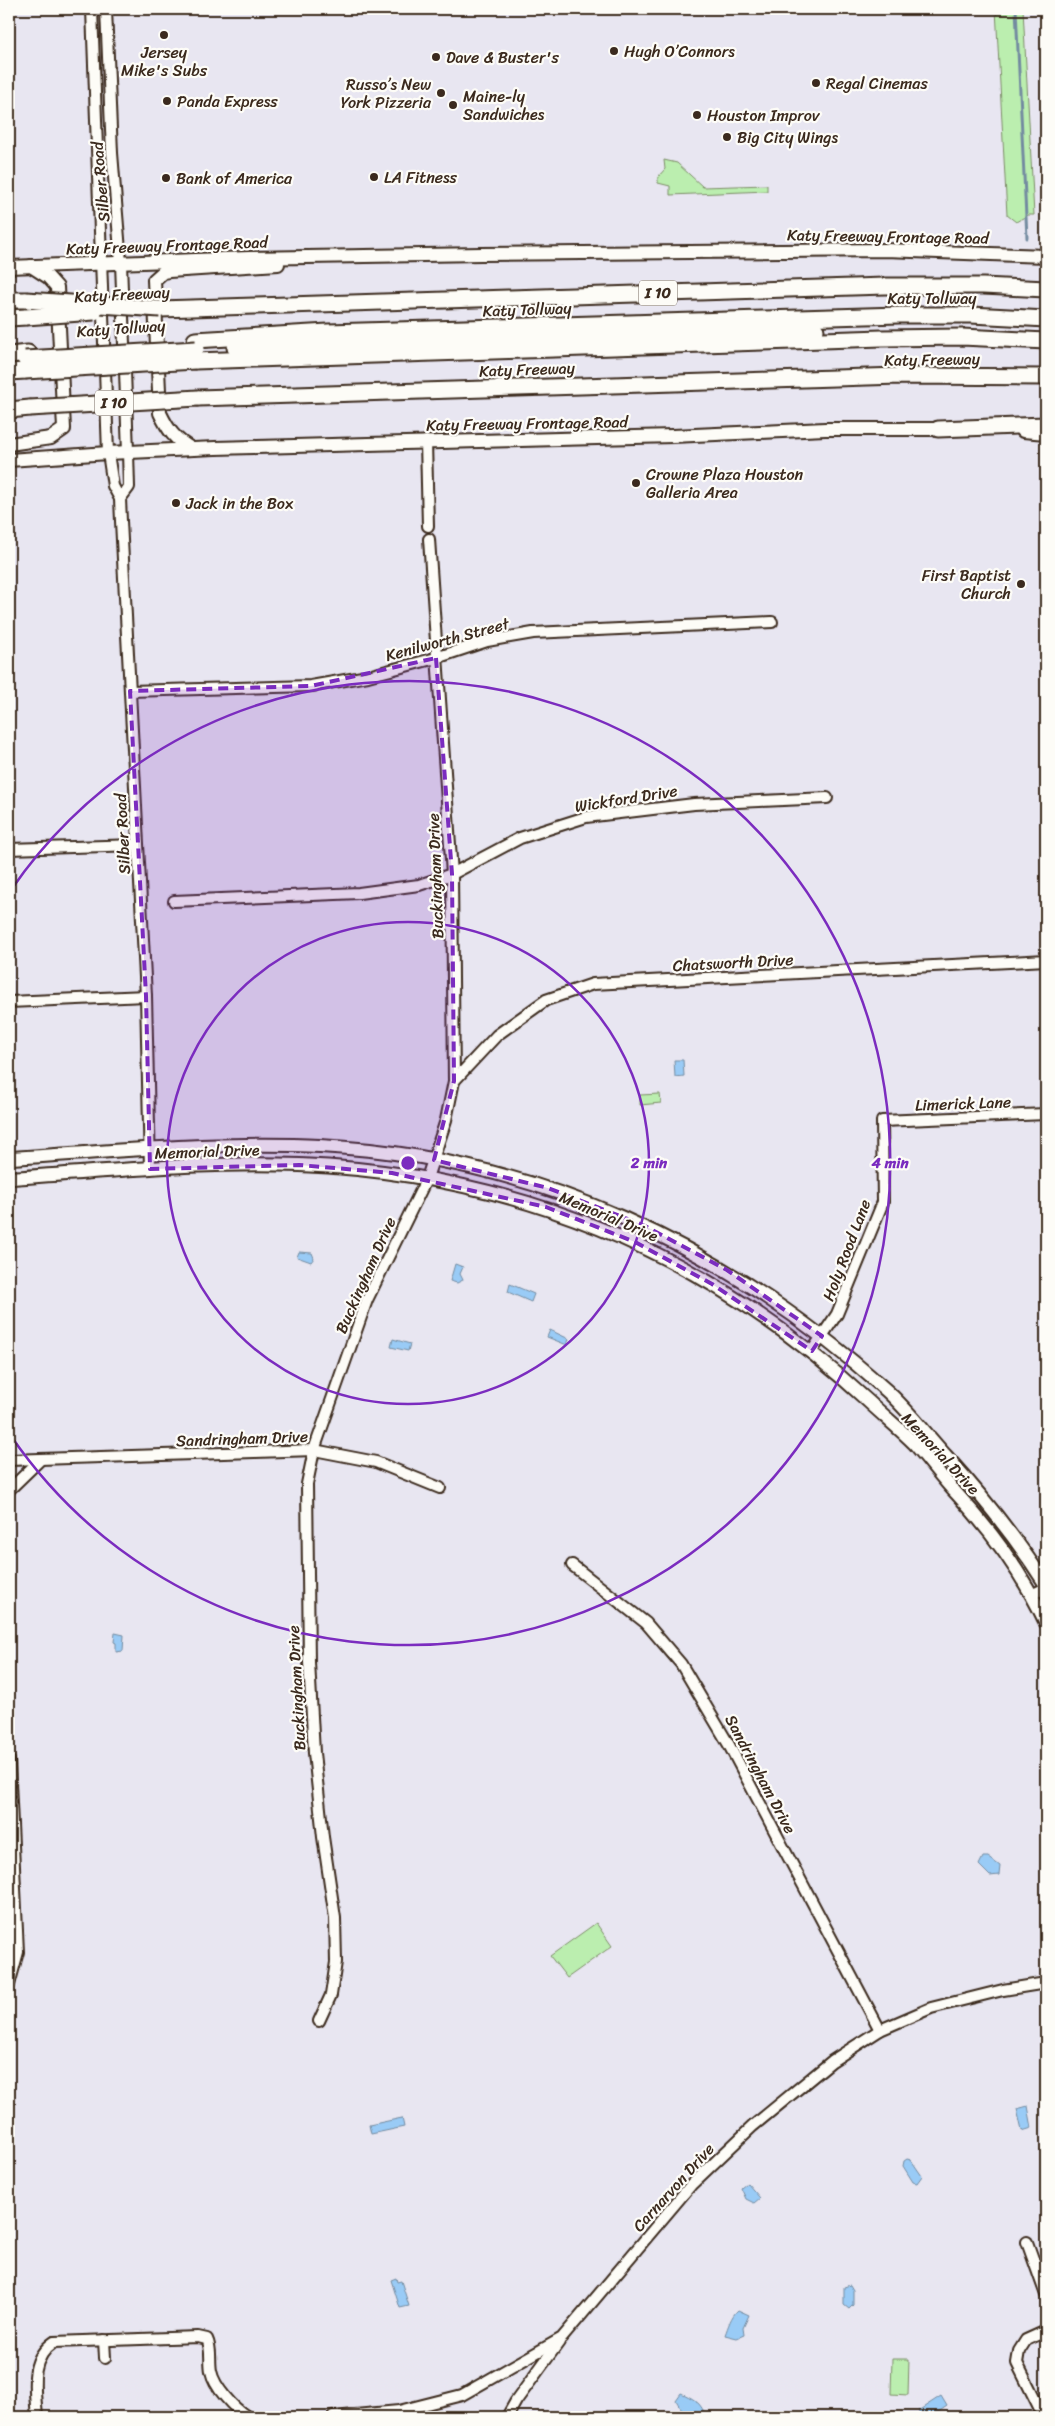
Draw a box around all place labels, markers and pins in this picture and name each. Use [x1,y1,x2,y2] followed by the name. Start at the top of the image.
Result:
[158,29,170,41] marker: Jersey Mike's Subs
[624,37,735,66] place label: Hugh O’Connors
[121,38,208,85] place label: Jersey Mike's Subs
[446,43,560,72] place label: Dave & Buster's
[608,45,620,57] marker: Hugh O’Connors
[430,51,442,63] marker: Dave & Buster's
[826,69,928,98] place label: Regal Cinemas
[341,70,432,117] place label: Russo’s New York Pizzeria
[810,77,822,89] marker: Regal Cinemas
[463,82,545,129] place label: Maine-ly Sandwiches
[177,87,278,116] place label: Panda Express
[435,87,447,99] marker: Russo’s New York Pizzeria
[161,95,173,107] marker: Panda Express
[447,99,459,111] marker: Maine-ly Sandwiches
[707,101,821,130] place label: Houston Improv
[691,109,703,121] marker: Houston Improv
[737,123,838,152] place label: Big City Wings
[721,131,733,143] marker: Big City Wings
[384,163,458,192] place label: LA Fitness
[176,164,293,193] place label: Bank of America
[368,171,380,183] marker: LA Fitness
[160,172,172,184] marker: Bank of America
[646,460,804,507] place label: Crowne Plaza Houston Galleria Area
[630,477,642,489] marker: Crowne Plaza Houston Galleria Area
[185,489,294,518] place label: Jack in the Box
[170,497,182,509] marker: Jack in the Box
[922,561,1011,608] place label: First Baptist Church
[1015,578,1027,590] marker: First Baptist Church
[399,1154,417,1172] centre of rings

